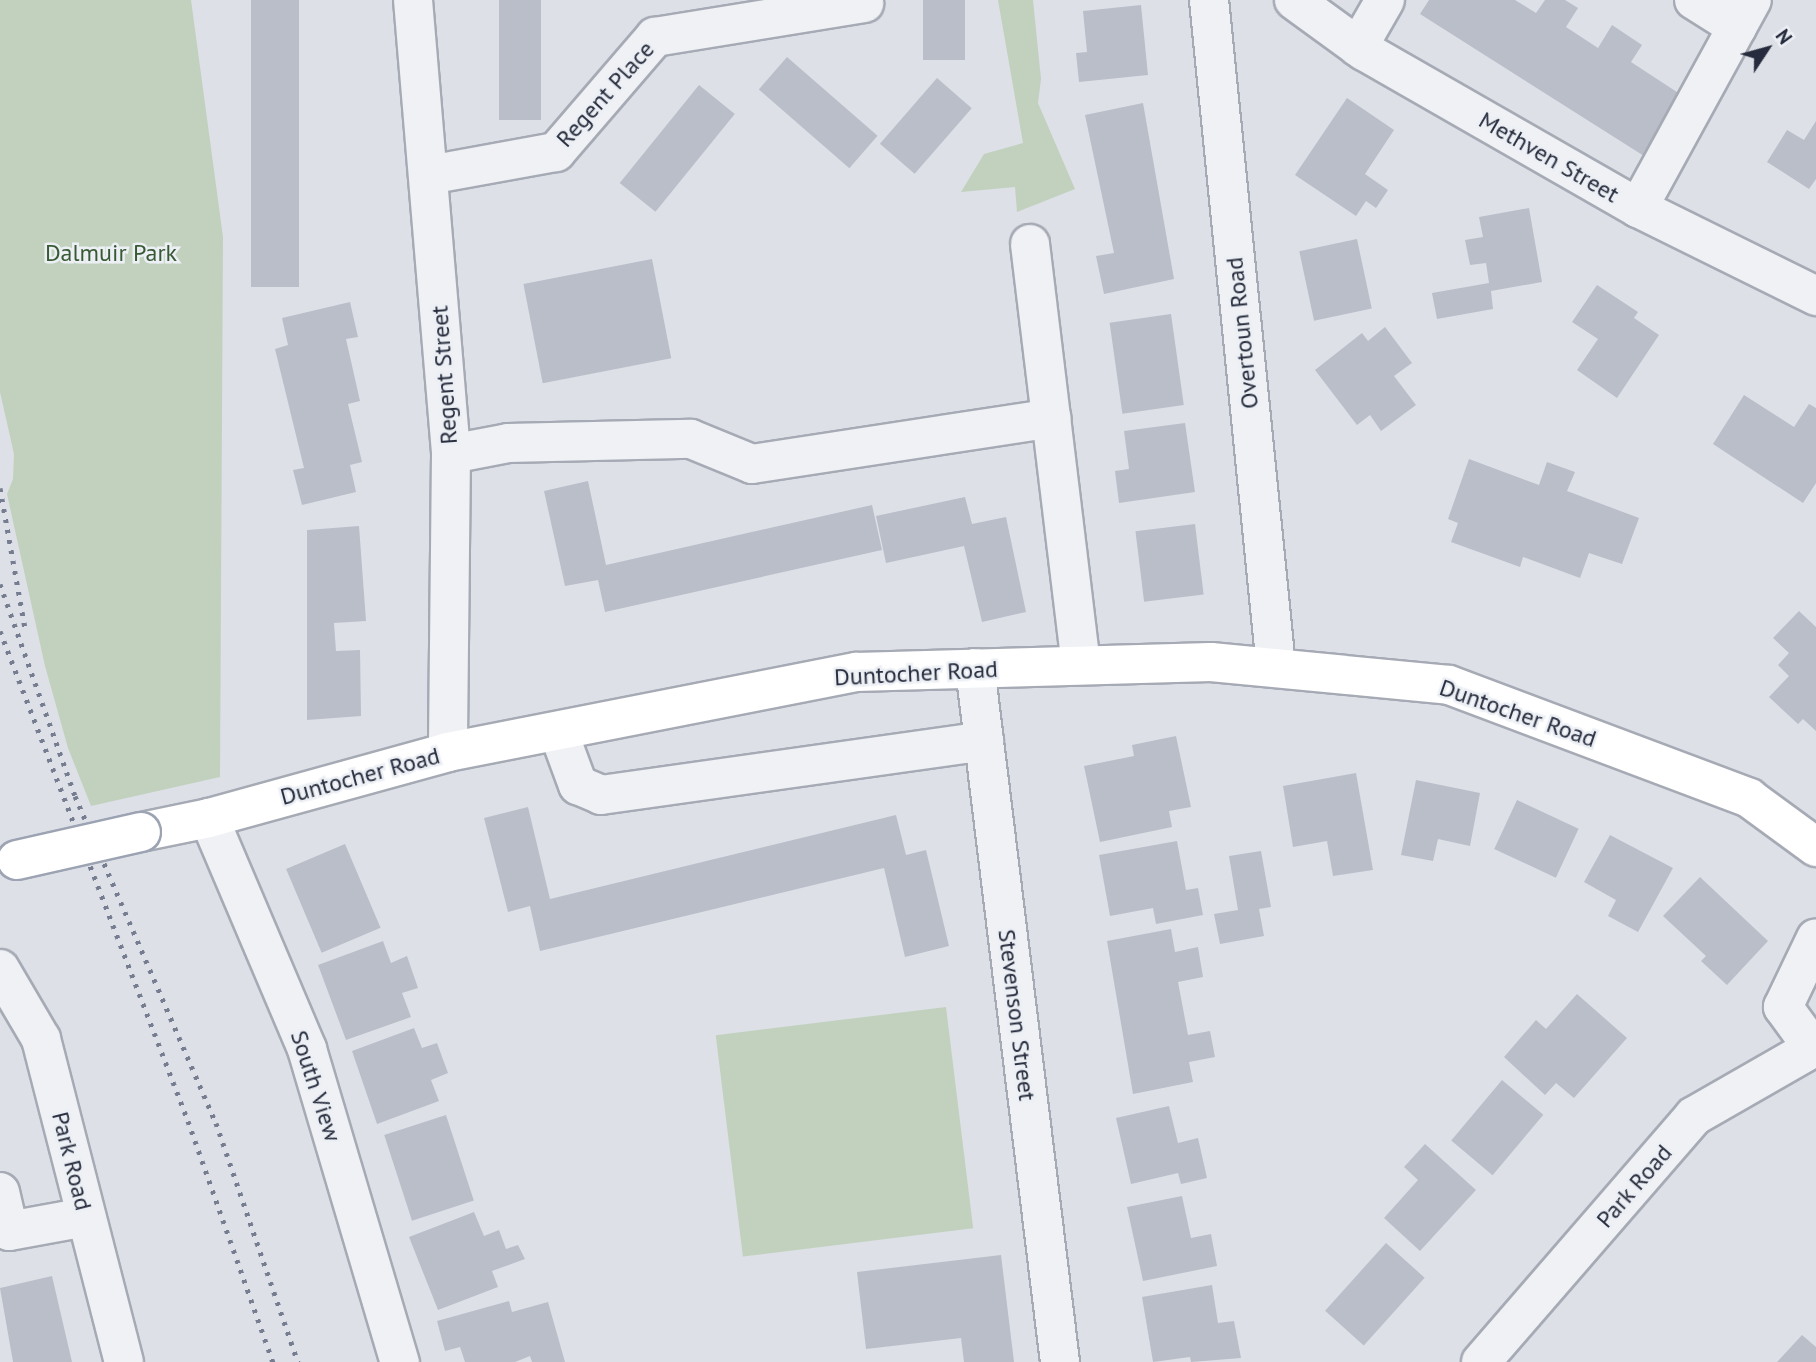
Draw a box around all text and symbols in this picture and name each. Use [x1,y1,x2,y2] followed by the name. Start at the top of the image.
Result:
[1732,14,1802,84] north arrow
[1771,25,1797,49] text: N
[550,35,660,153] street label: Regent Place
[1474,105,1624,209] street label: Methven Street
[45,239,177,267] park label: Dalmuir Park
[1220,256,1264,410] street label: Overtoun Road
[425,305,463,445] street label: Regent Street
[833,654,999,692] street label: Duntocher Road
[1436,673,1600,753] street label: Duntocher Road
[277,741,443,811] street label: Duntocher Road
[992,928,1042,1102] street label: Stevenson Street
[284,1026,348,1146] street label: South View
[46,1108,98,1214] street label: Park Road
[1590,1138,1678,1234] street label: Park Road

